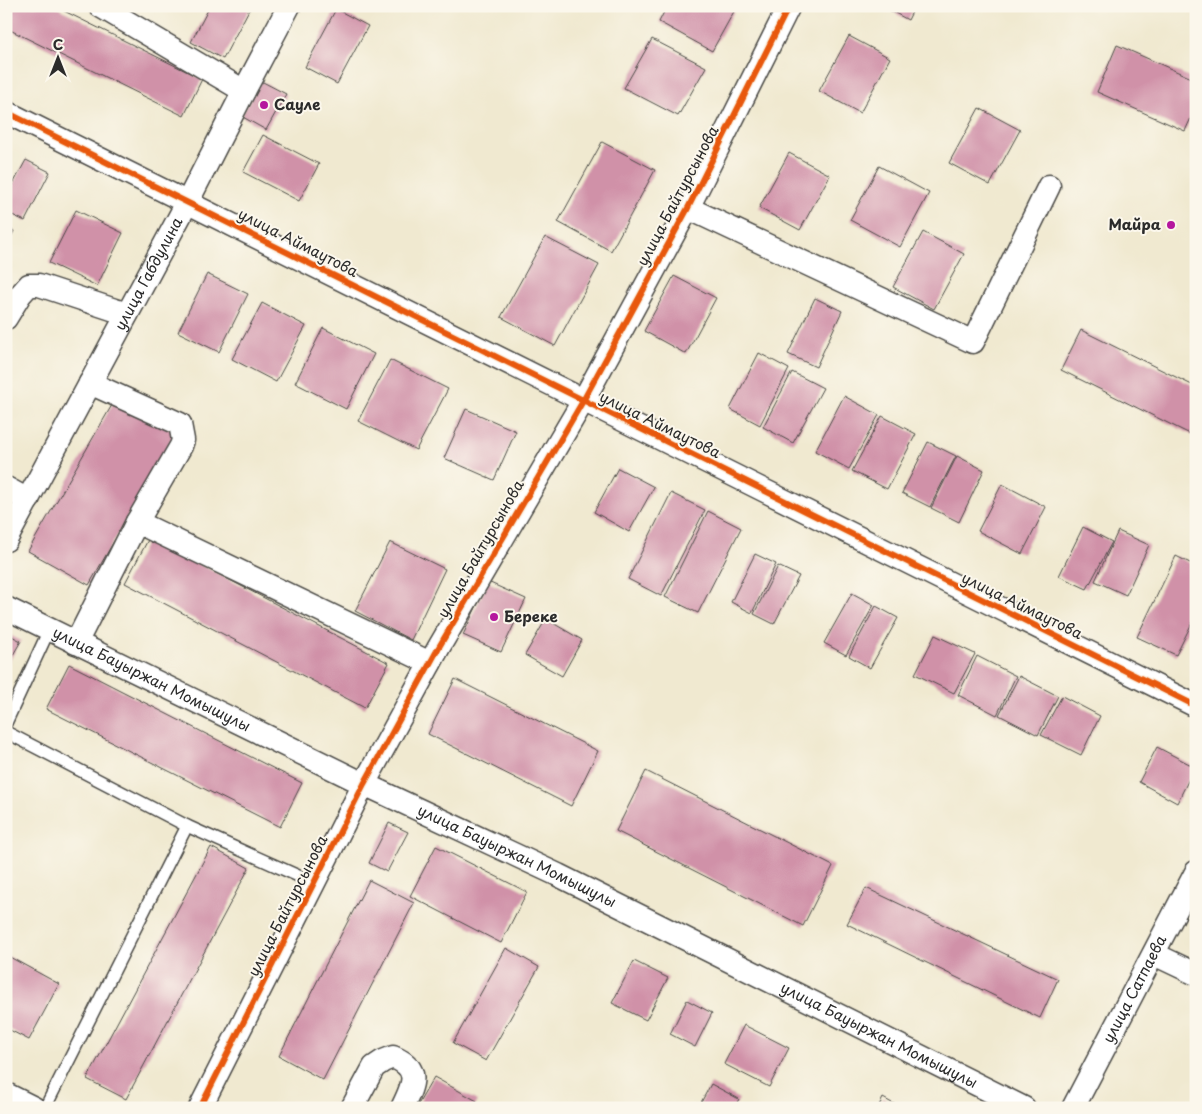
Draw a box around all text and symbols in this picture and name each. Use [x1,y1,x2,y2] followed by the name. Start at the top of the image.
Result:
[32,32,82,82] north arrow
[53,34,63,55] text: С
[274,92,320,115] place label: Сауле
[258,99,270,111] marker: Сауле
[630,120,724,270] street label: улица Байтурсынова
[235,201,363,282] street label: улица Аймаутова
[108,212,188,334] street label: улица Габдулина
[1109,212,1161,235] place label: Майра
[1165,219,1177,231] marker: Майра
[596,384,726,463] street label: улица Аймаутова
[431,474,529,622] street label: улица Байтурсынова
[958,565,1088,644] street label: улица Аймаутова
[504,604,558,627] place label: Береке
[488,611,500,623] marker: Береке
[49,620,255,736] street label: улица Бауыржан Момышулы
[414,798,621,912] street label: улица Бауыржан Момышулы
[241,830,333,980] street label: улица Байтурсынова
[1096,930,1172,1047] street label: улица Сатпаева
[777,975,982,1093] street label: улица Бауыржан Момышулы

